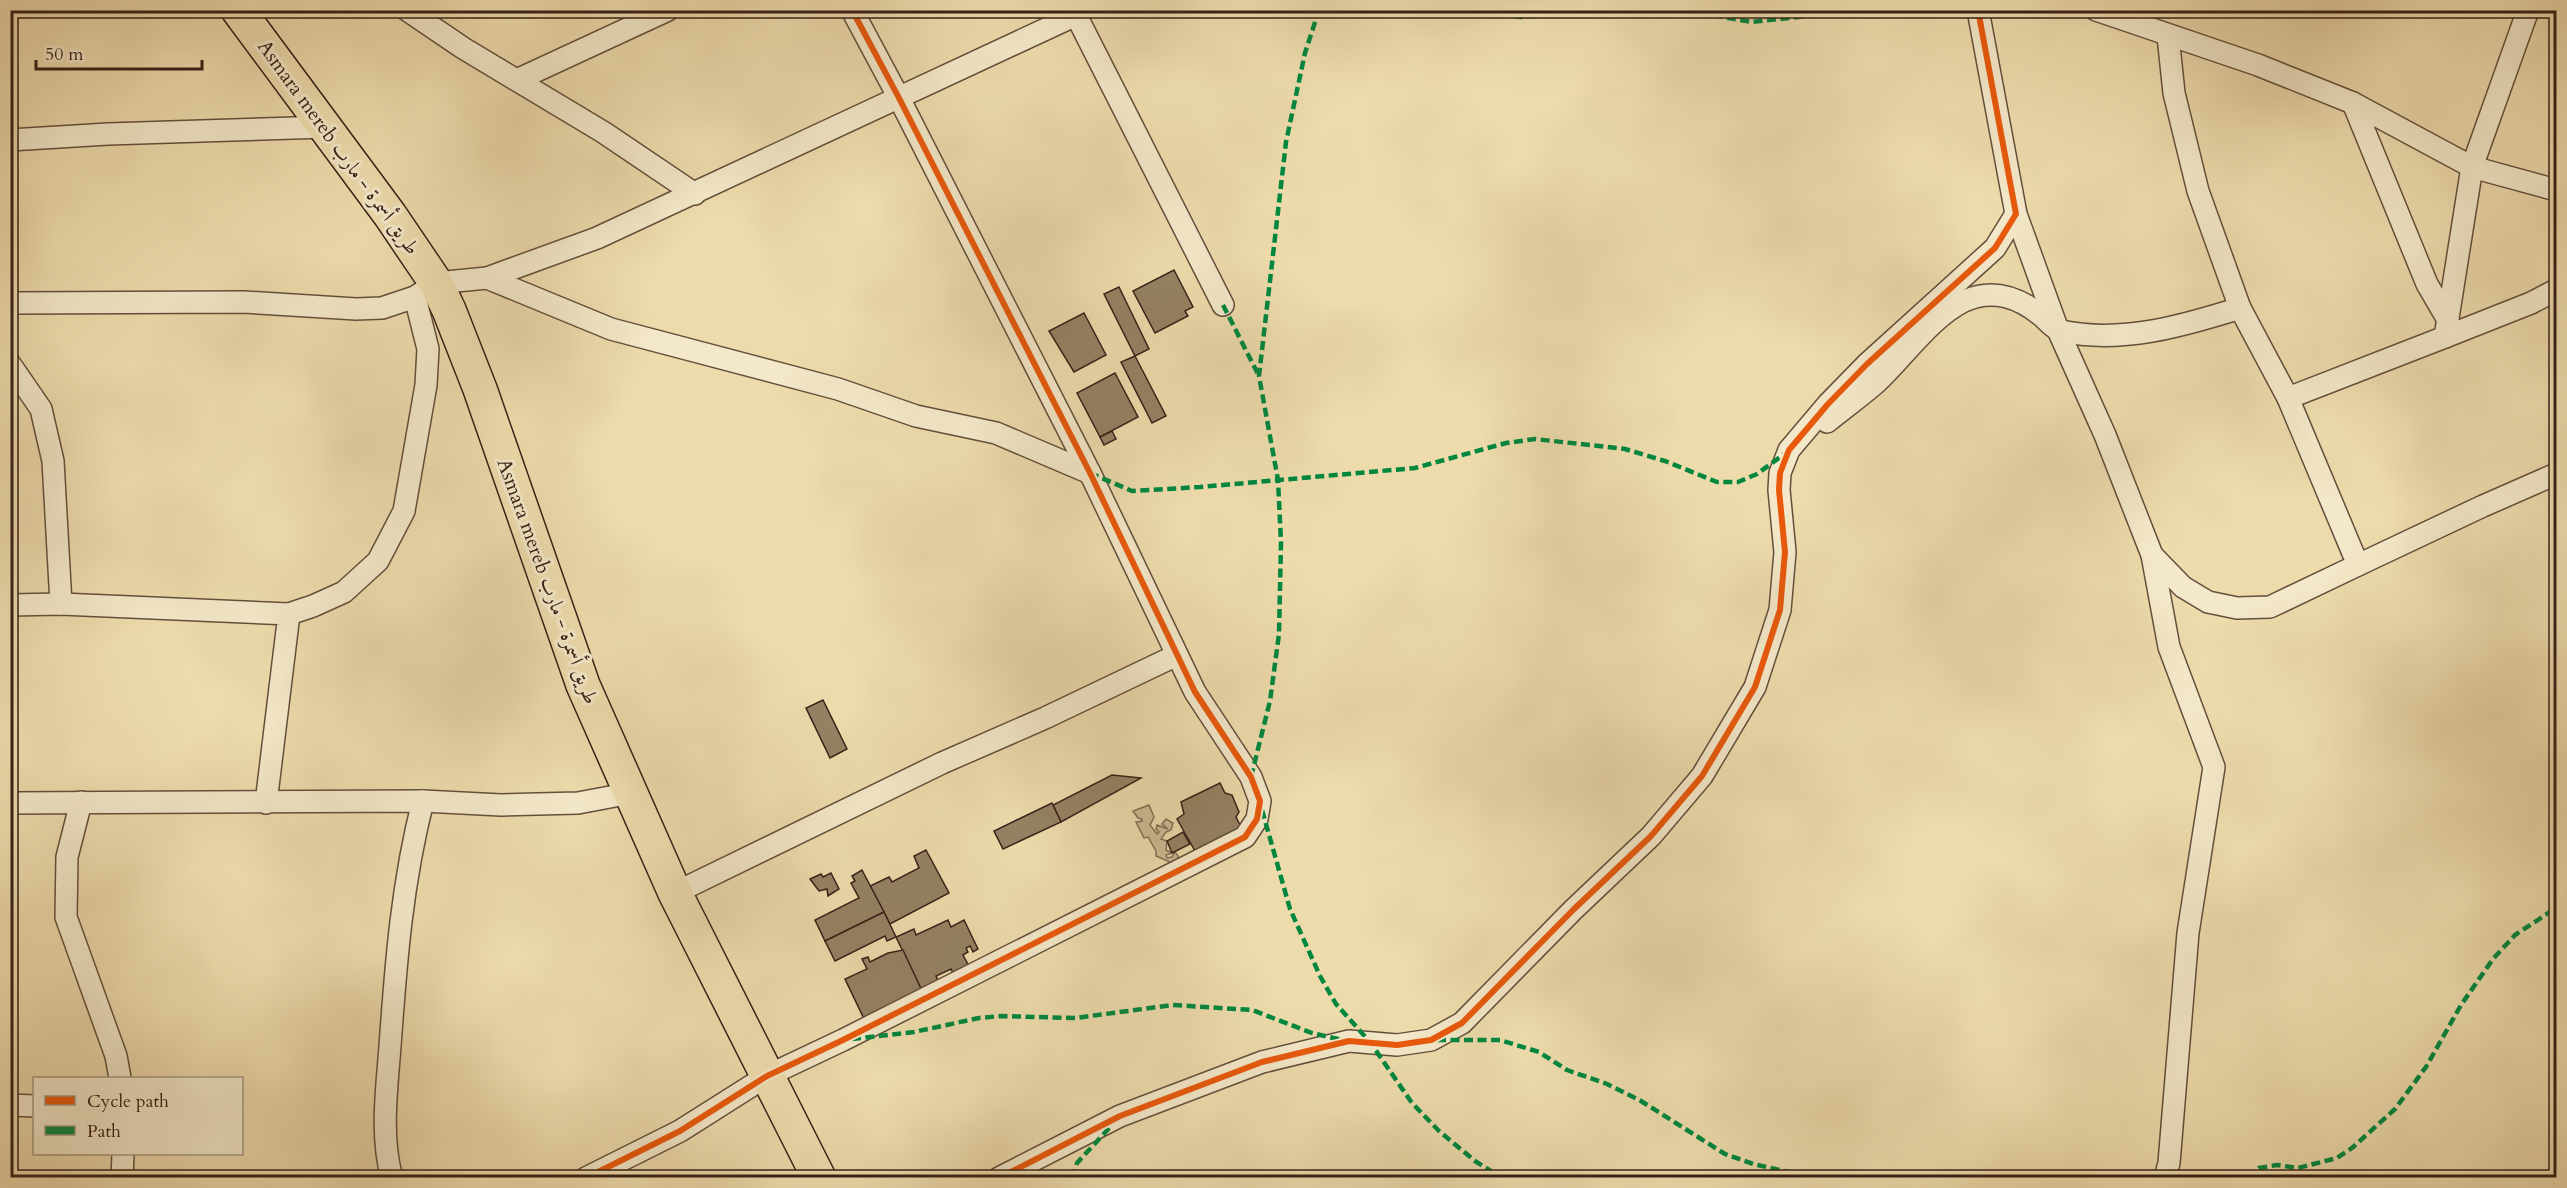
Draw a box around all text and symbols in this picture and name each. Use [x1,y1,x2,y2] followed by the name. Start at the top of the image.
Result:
[36,33,202,71] scale bar
[251,34,427,260] street label: Asmara mereb طريق أسمرة - مارب
[45,42,84,67] text: 50 m
[490,454,606,708] street label: Asmara mereb طريق أسمرة - مارب
[33,1077,243,1155] legend
[87,1089,169,1114] text: Cycle path
[87,1119,121,1144] text: Path

